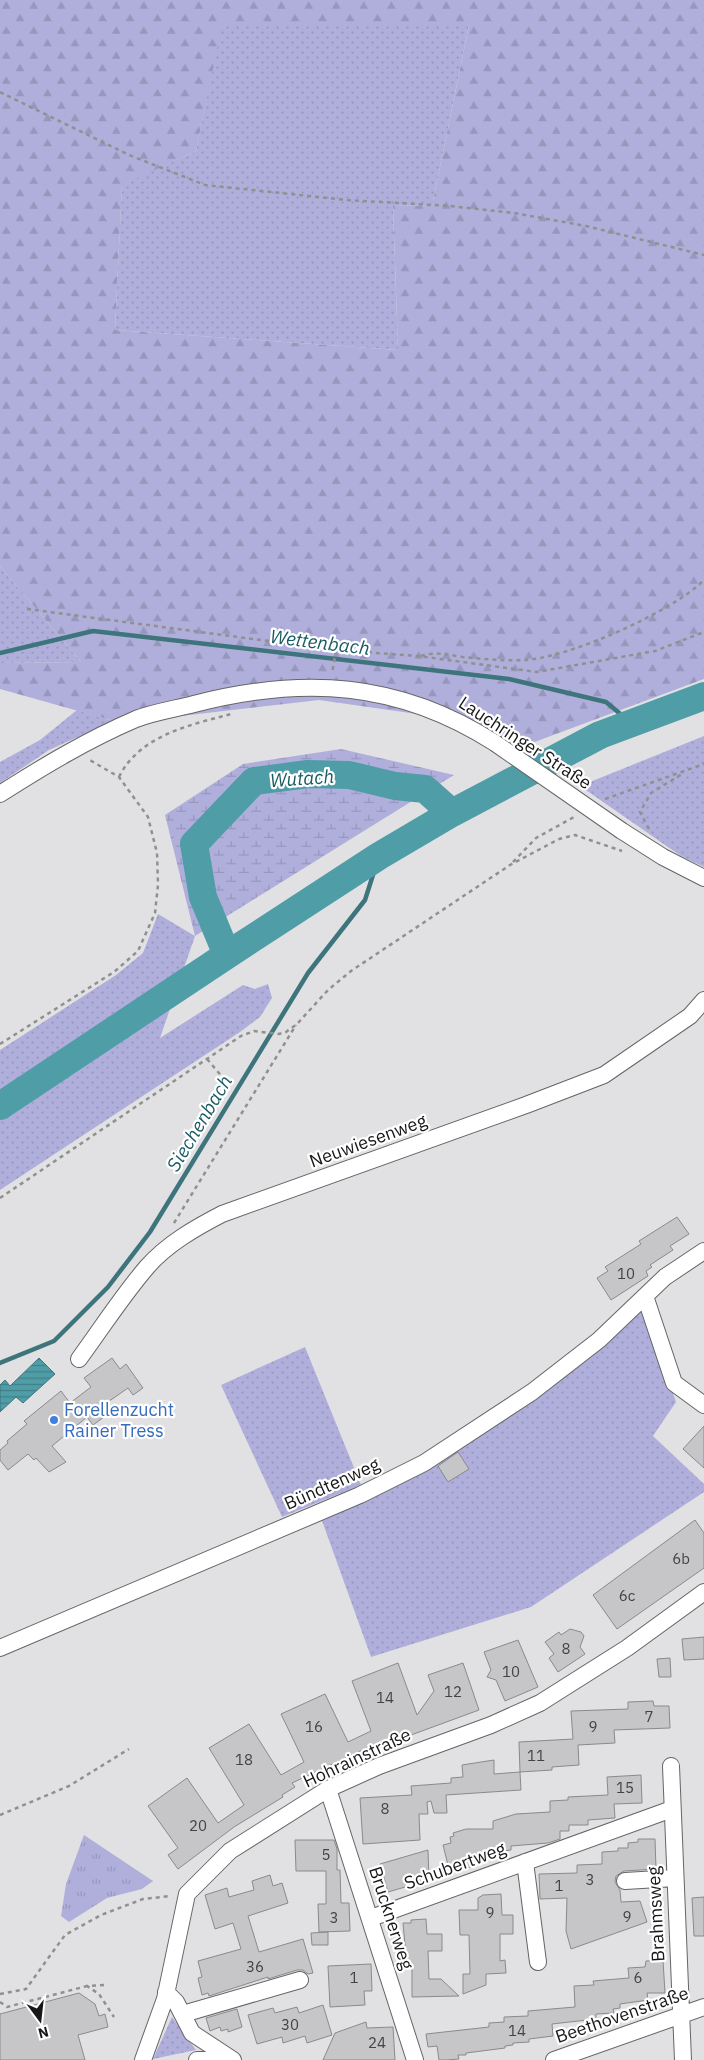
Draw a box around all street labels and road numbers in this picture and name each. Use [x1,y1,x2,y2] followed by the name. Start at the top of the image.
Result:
[454,691,596,794] street label: Lauchringer Straße
[306,1109,430,1172] street label: Neuwiesenweg
[281,1452,384,1515] street label: Bündtenweg
[299,1722,415,1793] street label: Hohrainstraße
[401,1836,509,1895] street label: Schubertweg
[364,1863,419,1973] street label: Brucknerweg
[641,1865,669,1962] street label: Brahmsweg
[552,1981,692,2048] street label: Beethovenstraße

